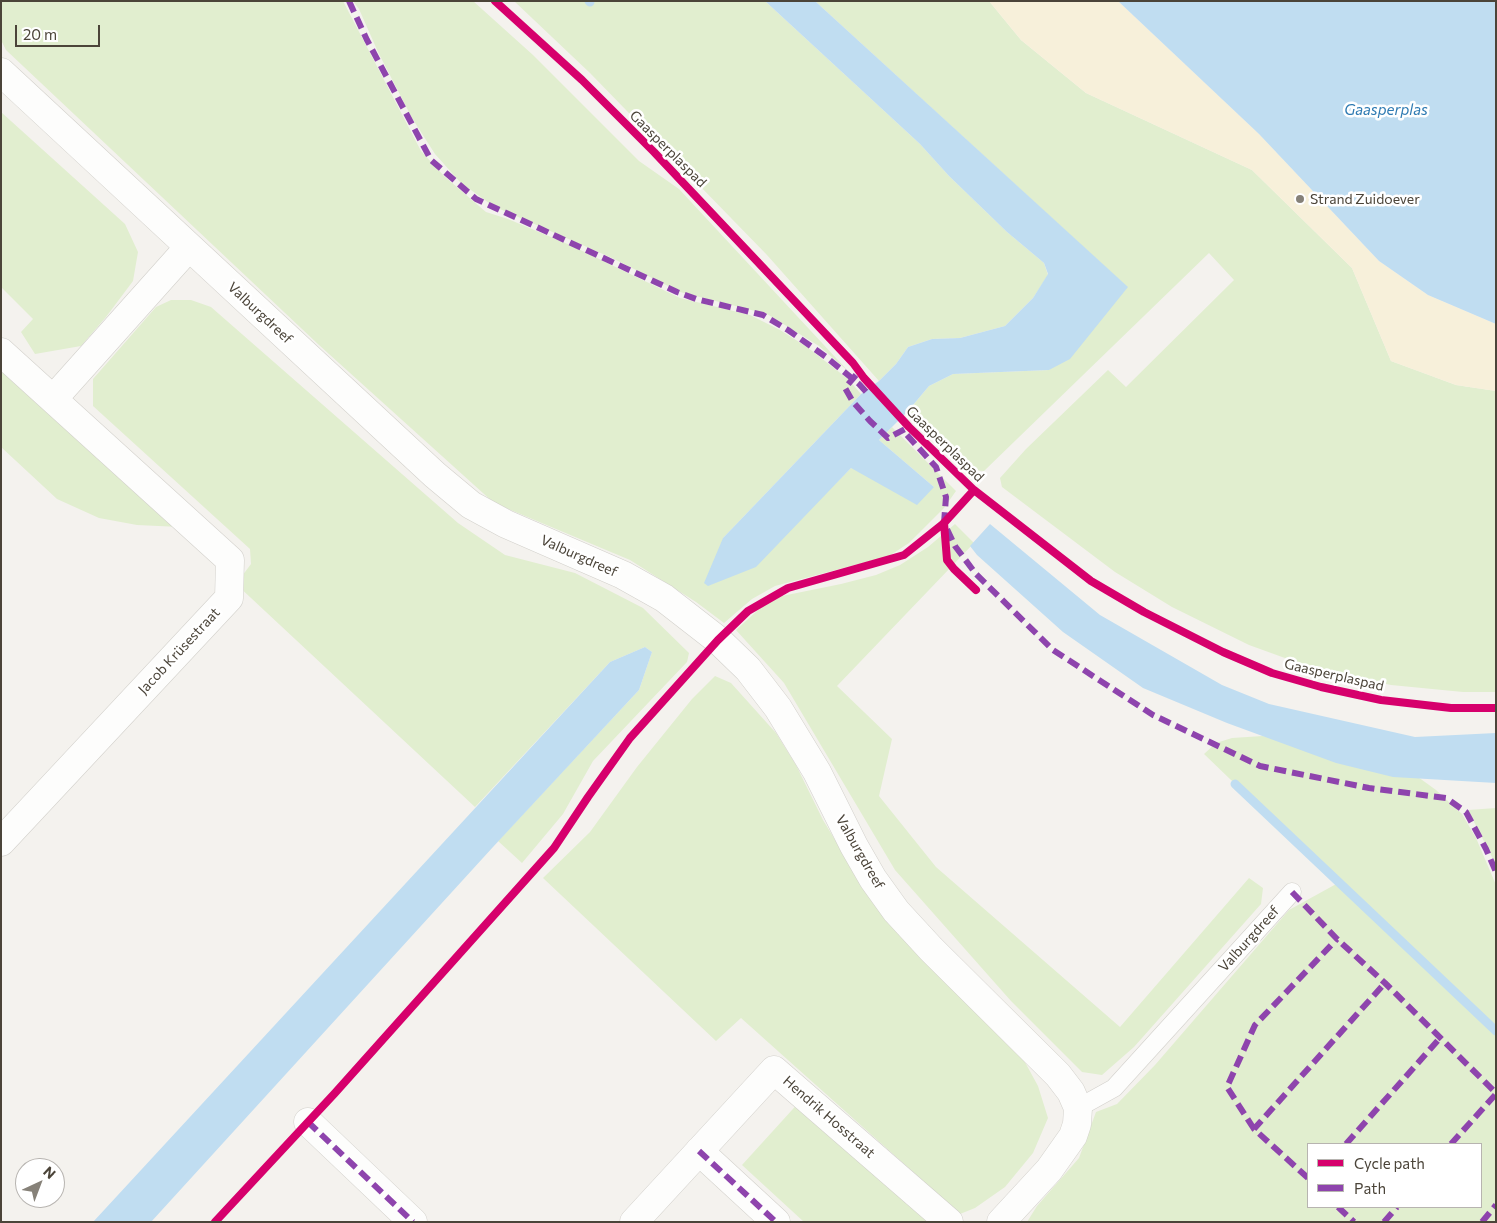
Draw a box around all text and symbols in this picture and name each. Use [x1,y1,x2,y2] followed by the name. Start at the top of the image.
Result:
[18,15,102,47] scale bar
[23,25,57,43] text: 20 m
[1344,101,1428,119] water label: Gaasperplas
[626,107,710,191] street label: Gaasperplaspad
[1310,191,1420,207] place label: Strand Zuidoever
[1294,193,1306,205] marker: Strand Zuidoever
[224,279,296,347] street label: Valburgdreef
[903,403,987,485] street label: Gaasperplaspad
[538,532,620,580] street label: Valburgdreef
[135,604,223,698] street label: Jacob Krüsestraat
[1283,655,1385,695] street label: Gaasperplaspad
[832,812,888,892] street label: Valburgdreef
[1215,903,1283,975] street label: Valburgdreef
[780,1072,878,1162] street label: Hendrik Hosstraat
[1307,1143,1482,1208] legend
[1354,1154,1425,1172] text: Cycle path
[15,1158,65,1208] north arrow
[40,1163,60,1182] text: N
[1354,1179,1386,1197] text: Path

